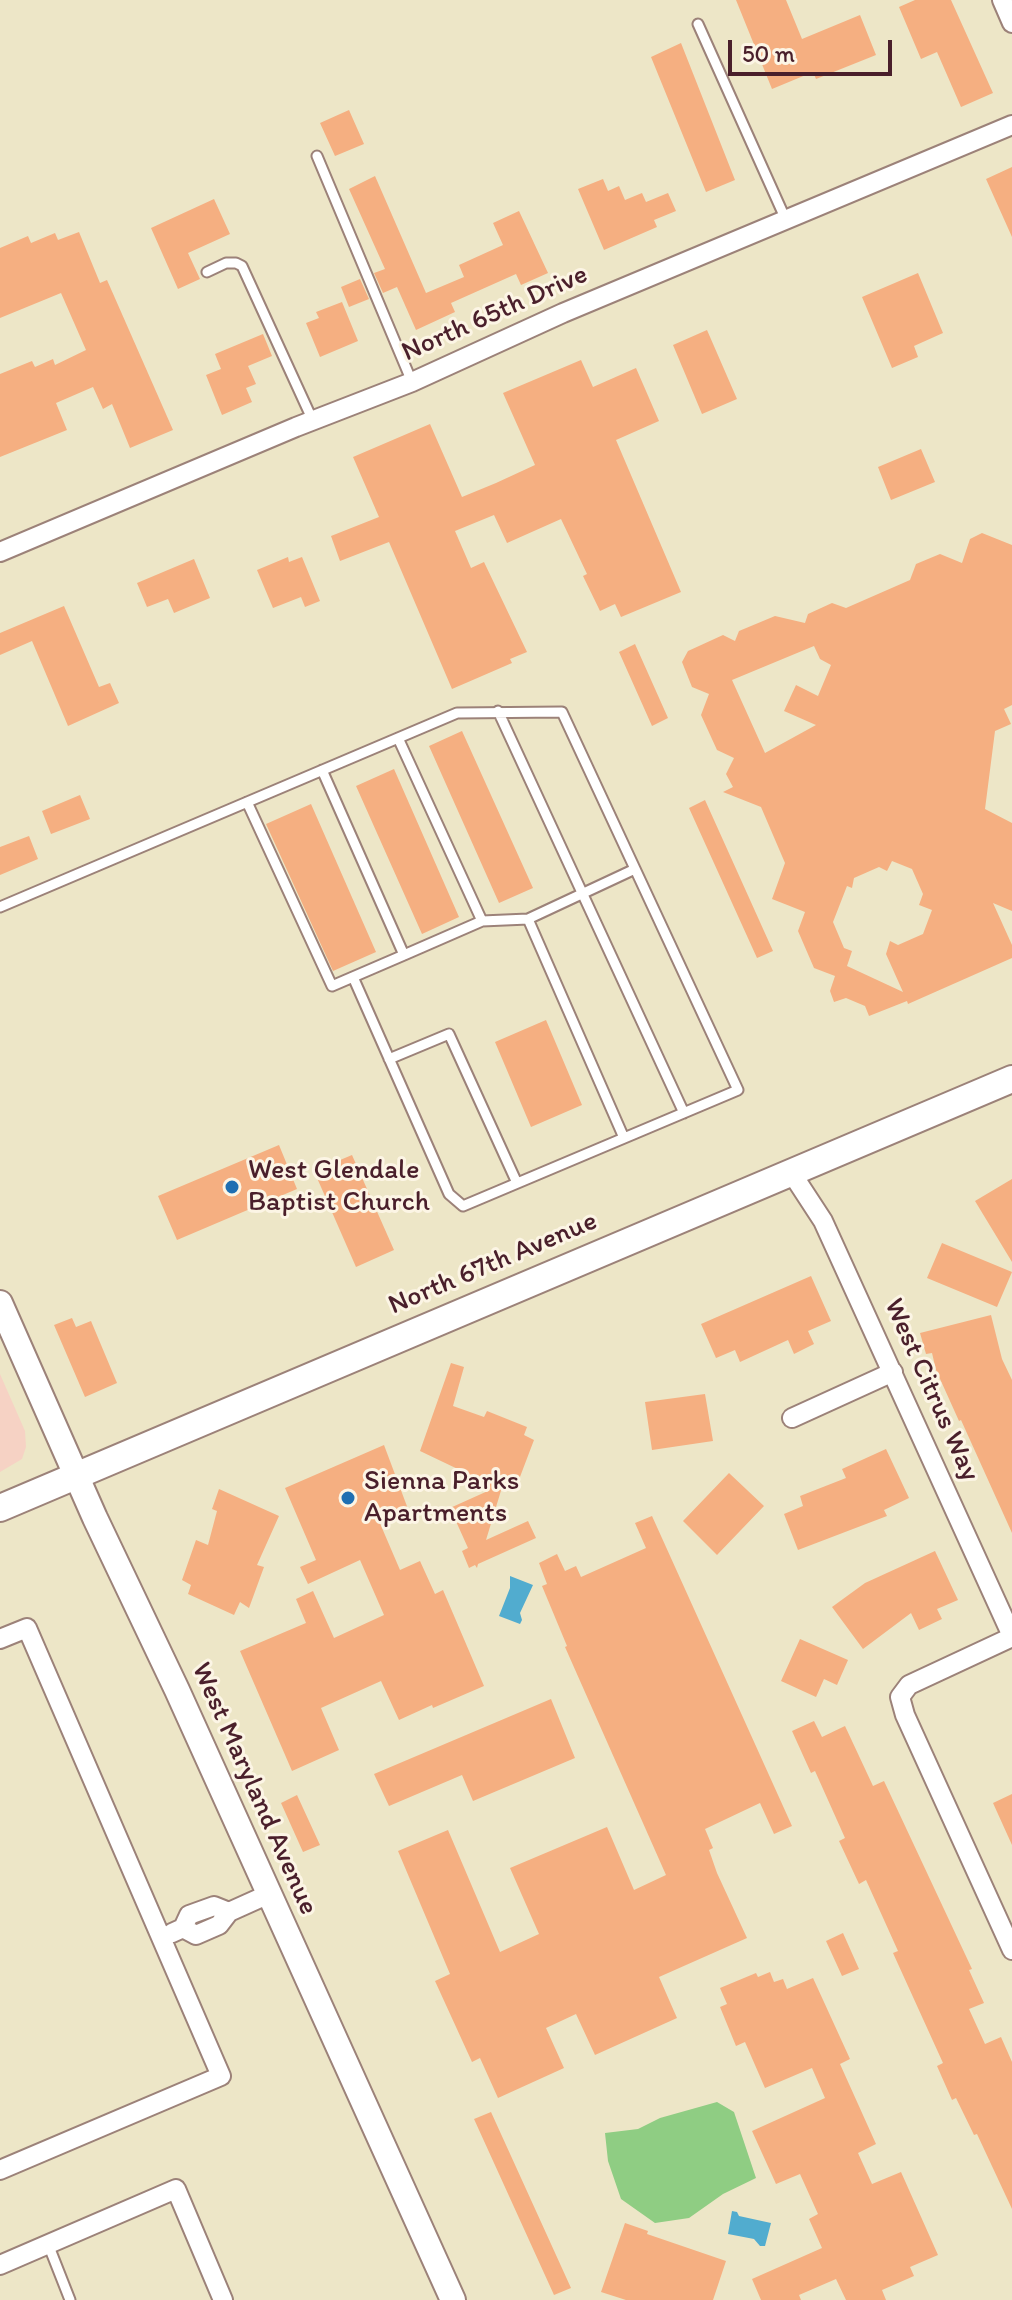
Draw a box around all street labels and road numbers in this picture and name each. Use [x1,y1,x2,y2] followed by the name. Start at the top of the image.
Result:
[397,258,593,370] street label: North 65th Drive
[384,1205,602,1323] street label: North 67th Avenue
[876,1293,986,1487] street label: West Citrus Way
[183,1658,325,1920] street label: West Maryland Avenue

